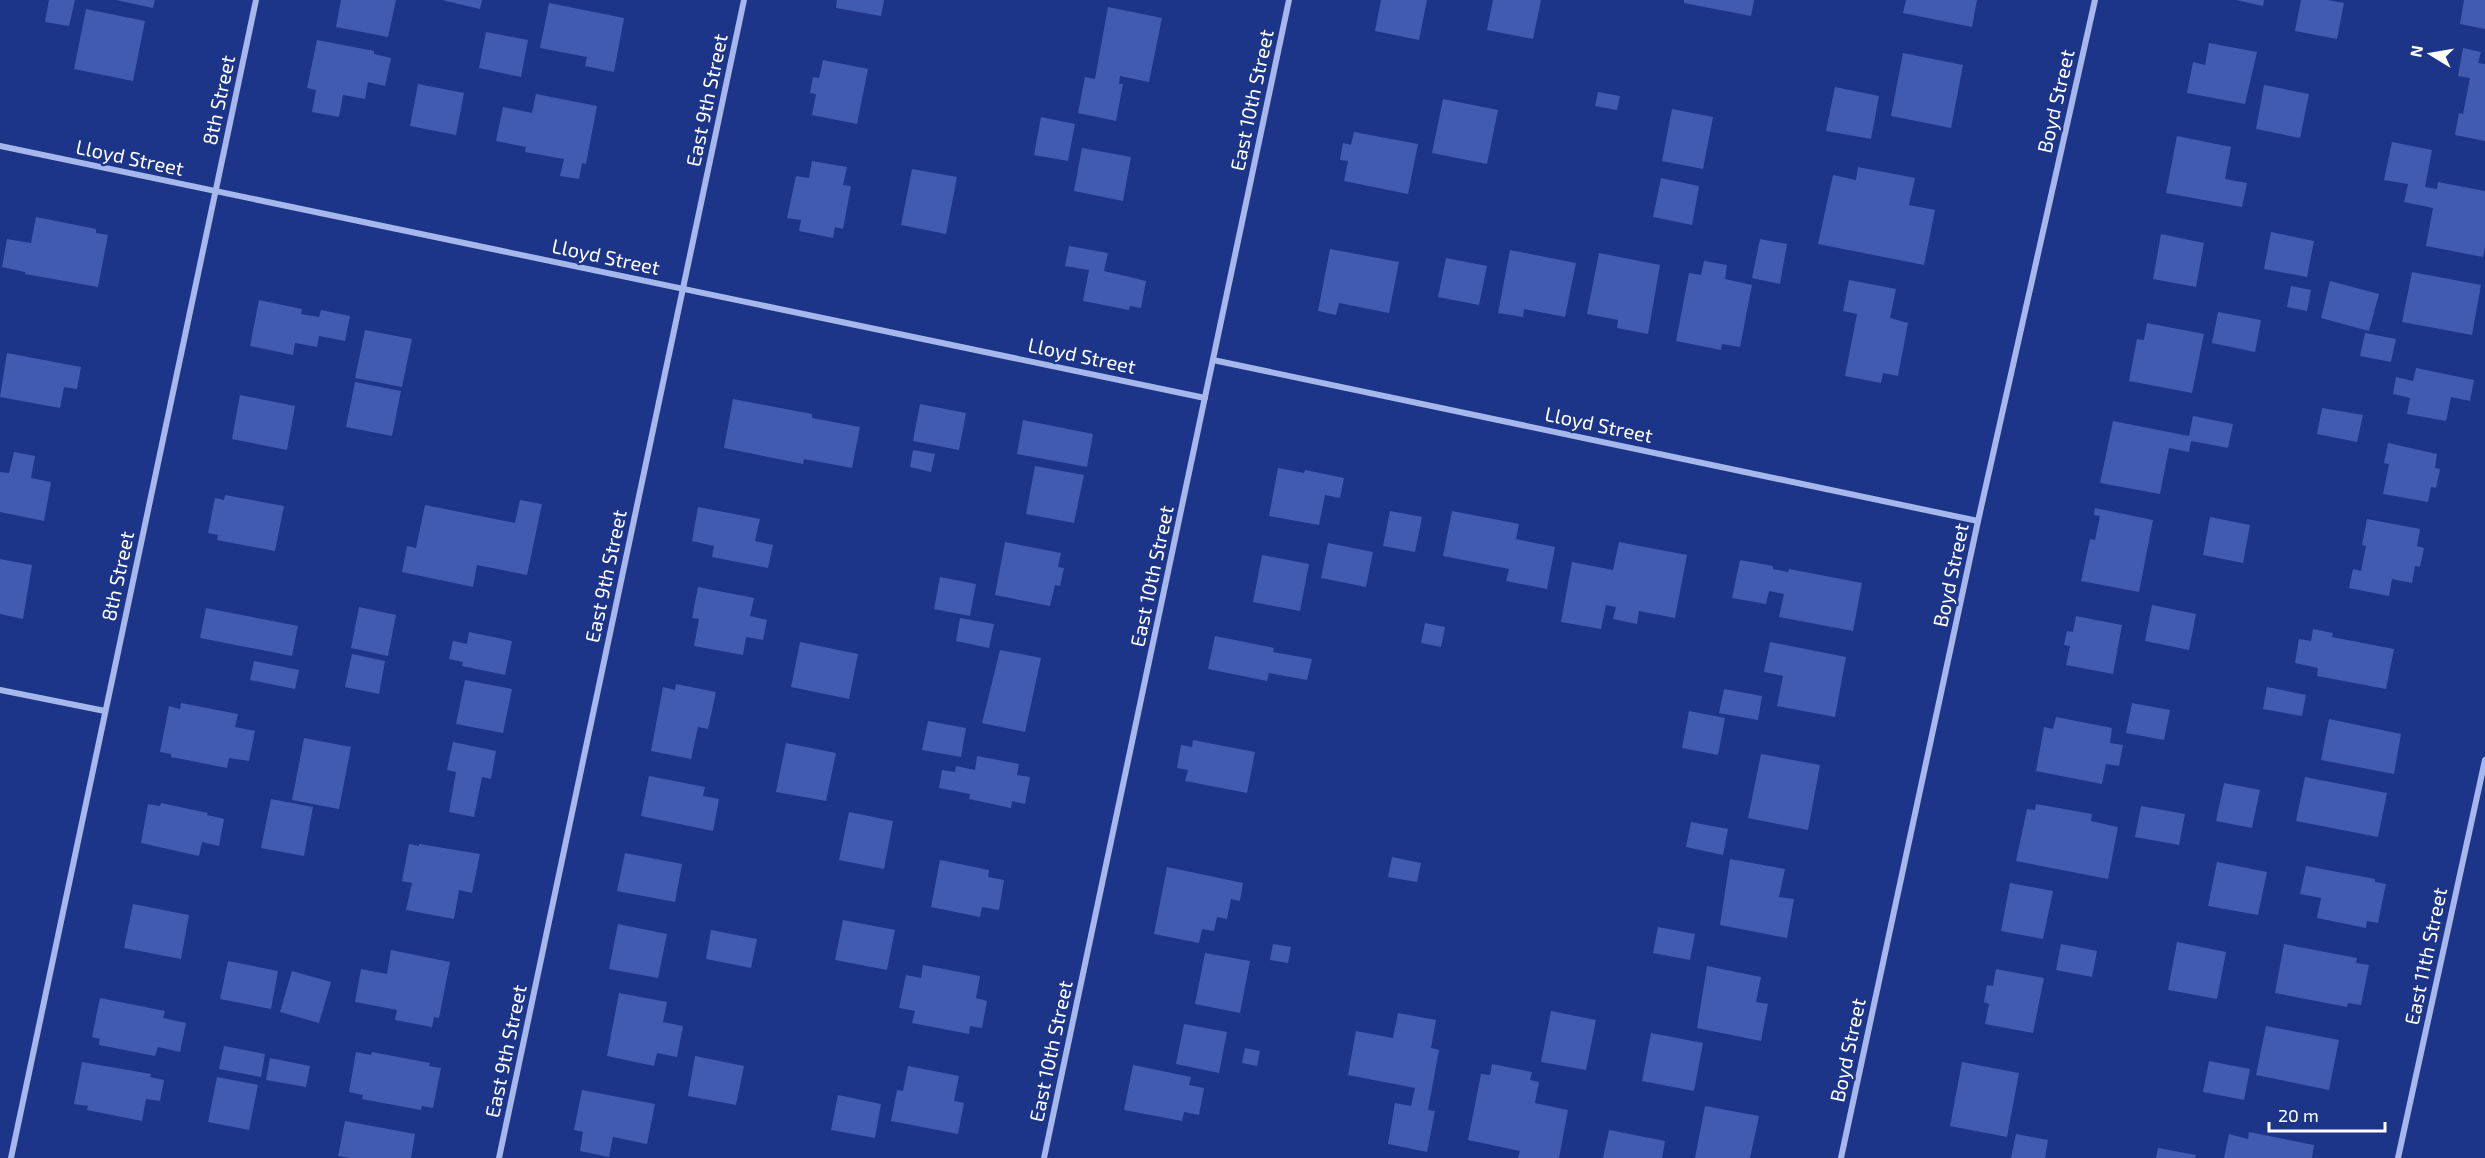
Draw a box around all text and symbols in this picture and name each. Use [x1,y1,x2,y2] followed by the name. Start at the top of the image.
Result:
[2401,24,2461,84] north arrow
[1224,27,1278,173] street label: East 10th Street
[680,31,732,169] street label: East 9th Street
[2405,44,2426,59] text: N
[2031,46,2079,155] street label: Boyd Street
[197,52,239,147] street label: 8th Street
[74,134,186,180] street label: Lloyd Street
[550,233,662,279] street label: Lloyd Street
[1026,332,1138,378] street label: Lloyd Street
[1543,401,1655,447] street label: Lloyd Street
[1124,503,1178,649] street label: East 10th Street
[579,507,631,645] street label: East 9th Street
[1927,520,1973,629] street label: Boyd Street
[96,528,138,623] street label: 8th Street
[2399,885,2451,1027] street label: East 11th Street
[1023,978,1077,1124] street label: East 10th Street
[479,982,531,1120] street label: East 9th Street
[1824,995,1870,1104] street label: Boyd Street
[2269,1095,2384,1133] scale bar
[2278,1104,2319,1126] text: 20 m

